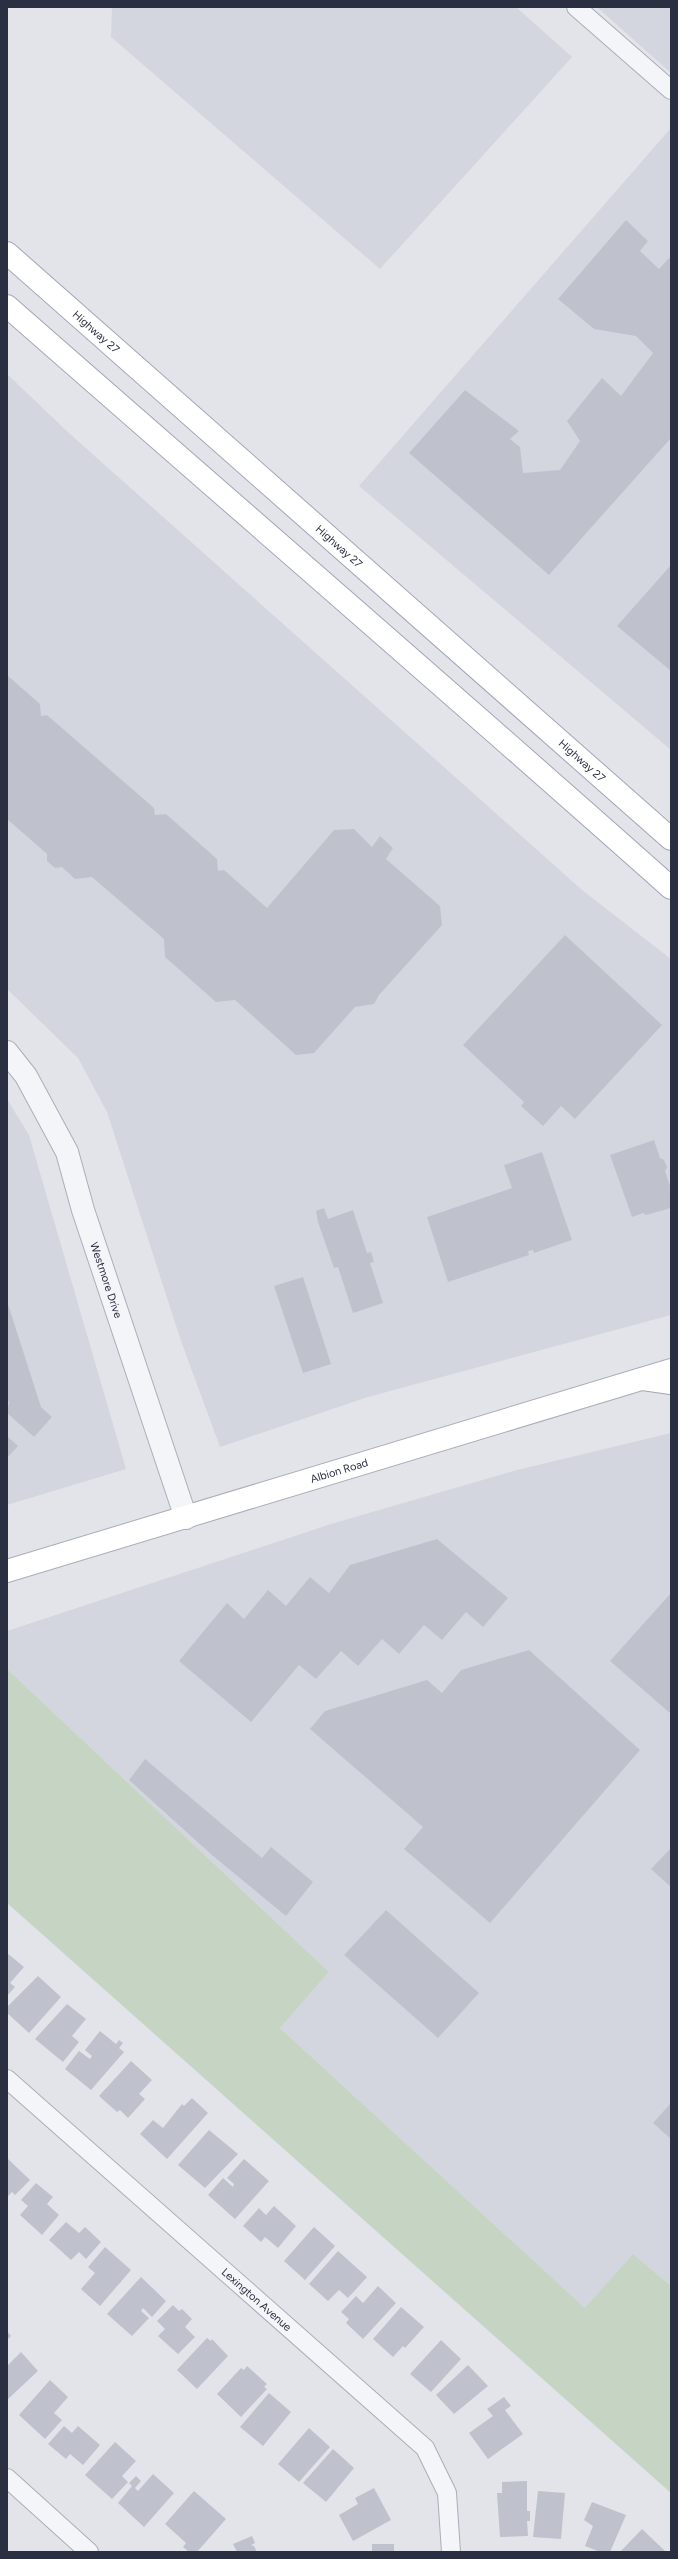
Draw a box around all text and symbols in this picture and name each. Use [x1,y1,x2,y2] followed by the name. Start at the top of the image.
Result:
[70,308,122,356] street label: Highway 27
[313,522,365,570] street label: Highway 27
[556,736,608,785] street label: Highway 27
[88,1240,125,1320] street label: Westmore Drive
[309,1456,369,1485] street label: Albion Road
[219,2265,294,2334] street label: Lexington Avenue

